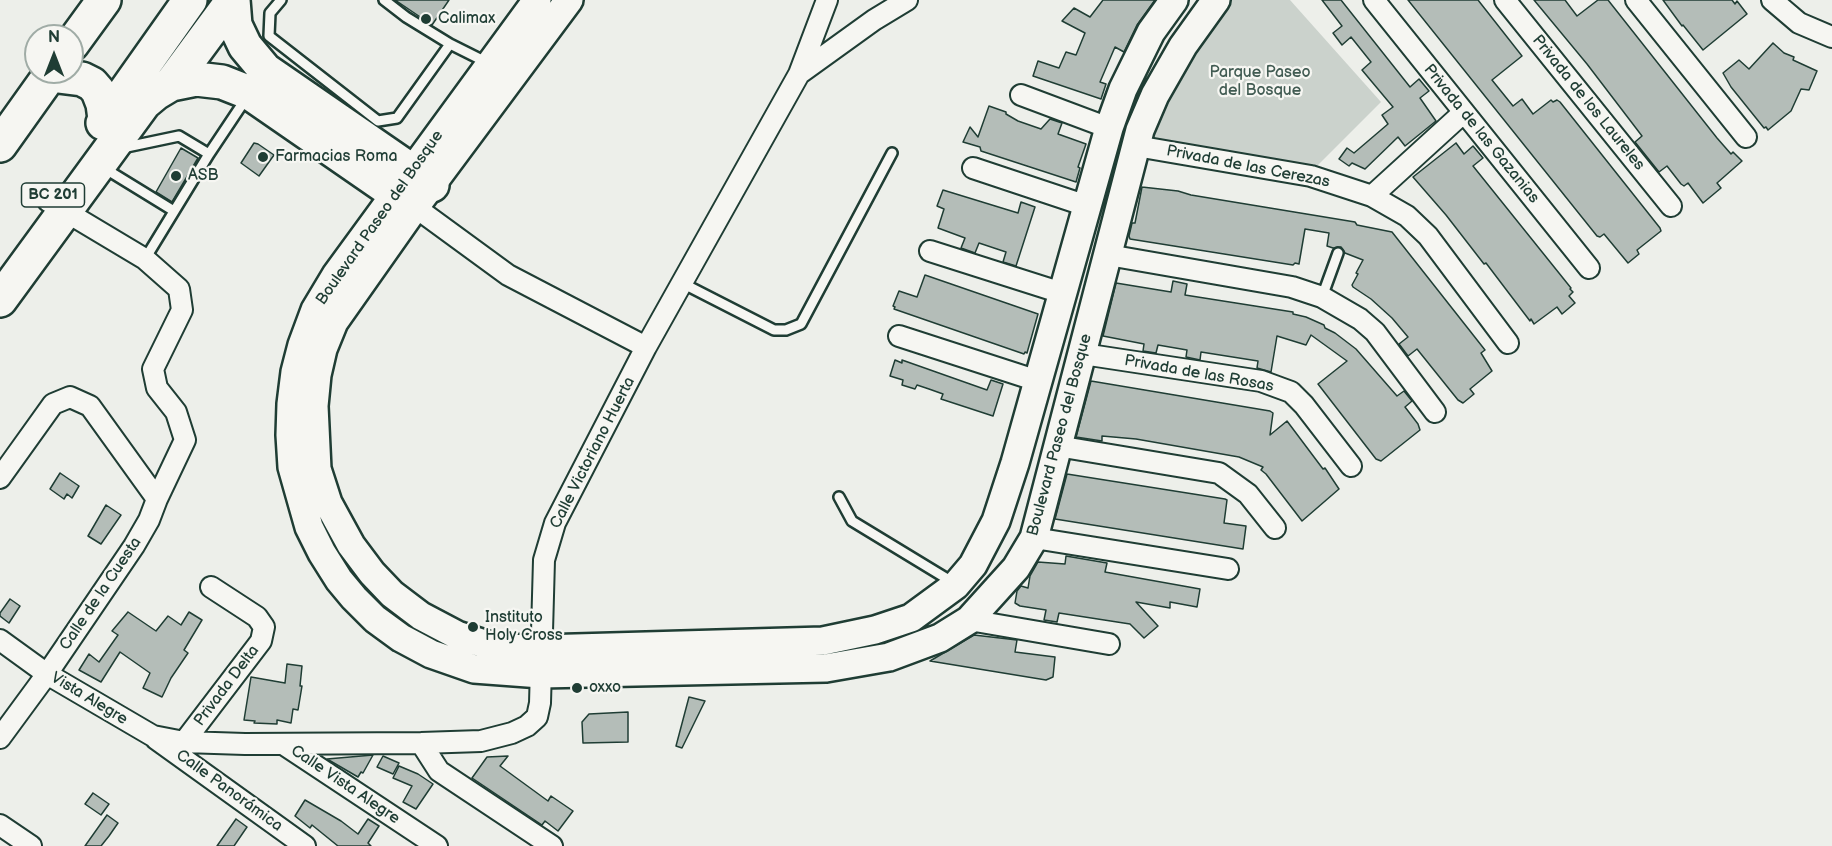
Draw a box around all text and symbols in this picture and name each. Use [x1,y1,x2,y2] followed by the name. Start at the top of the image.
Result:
[438,9,496,29] place label: Calimax
[419,12,433,26] marker: Calimax
[24,24,84,84] north arrow
[48,28,60,47] text: N
[1528,32,1648,174] street label: Privada de los Laureles
[1419,61,1543,207] street label: Privada de las Gazanias
[1210,63,1310,101] park label: Parque Paseo del Bosque
[312,127,448,309] street label: Boulevard Paseo del Bosque
[1165,142,1331,192] street label: Privada de las Cerezas
[275,147,397,167] place label: Farmacias Roma
[256,150,270,164] marker: Farmacias Roma
[188,166,218,186] place label: ASB
[169,169,183,183] marker: ASB
[22,183,84,207] road number: BC 201
[1024,332,1096,538] street label: Boulevard Paseo del Bosque
[1123,351,1275,397] street label: Privada de las Rosas
[546,374,640,532] street label: Calle Victoriano Huerta
[56,534,146,654] street label: Calle de la Cuesta
[485,608,563,646] place label: Instituto Holy Cross
[466,620,480,634] marker: Instituto Holy Cross
[190,642,264,730] street label: Privada Delta
[47,669,131,729] street label: Vista Alegre
[589,678,621,698] place label: oxxo
[570,681,584,695] marker: oxxo
[287,741,403,829] street label: Calle Vista Alegre
[172,746,286,836] street label: Calle Panorámica

